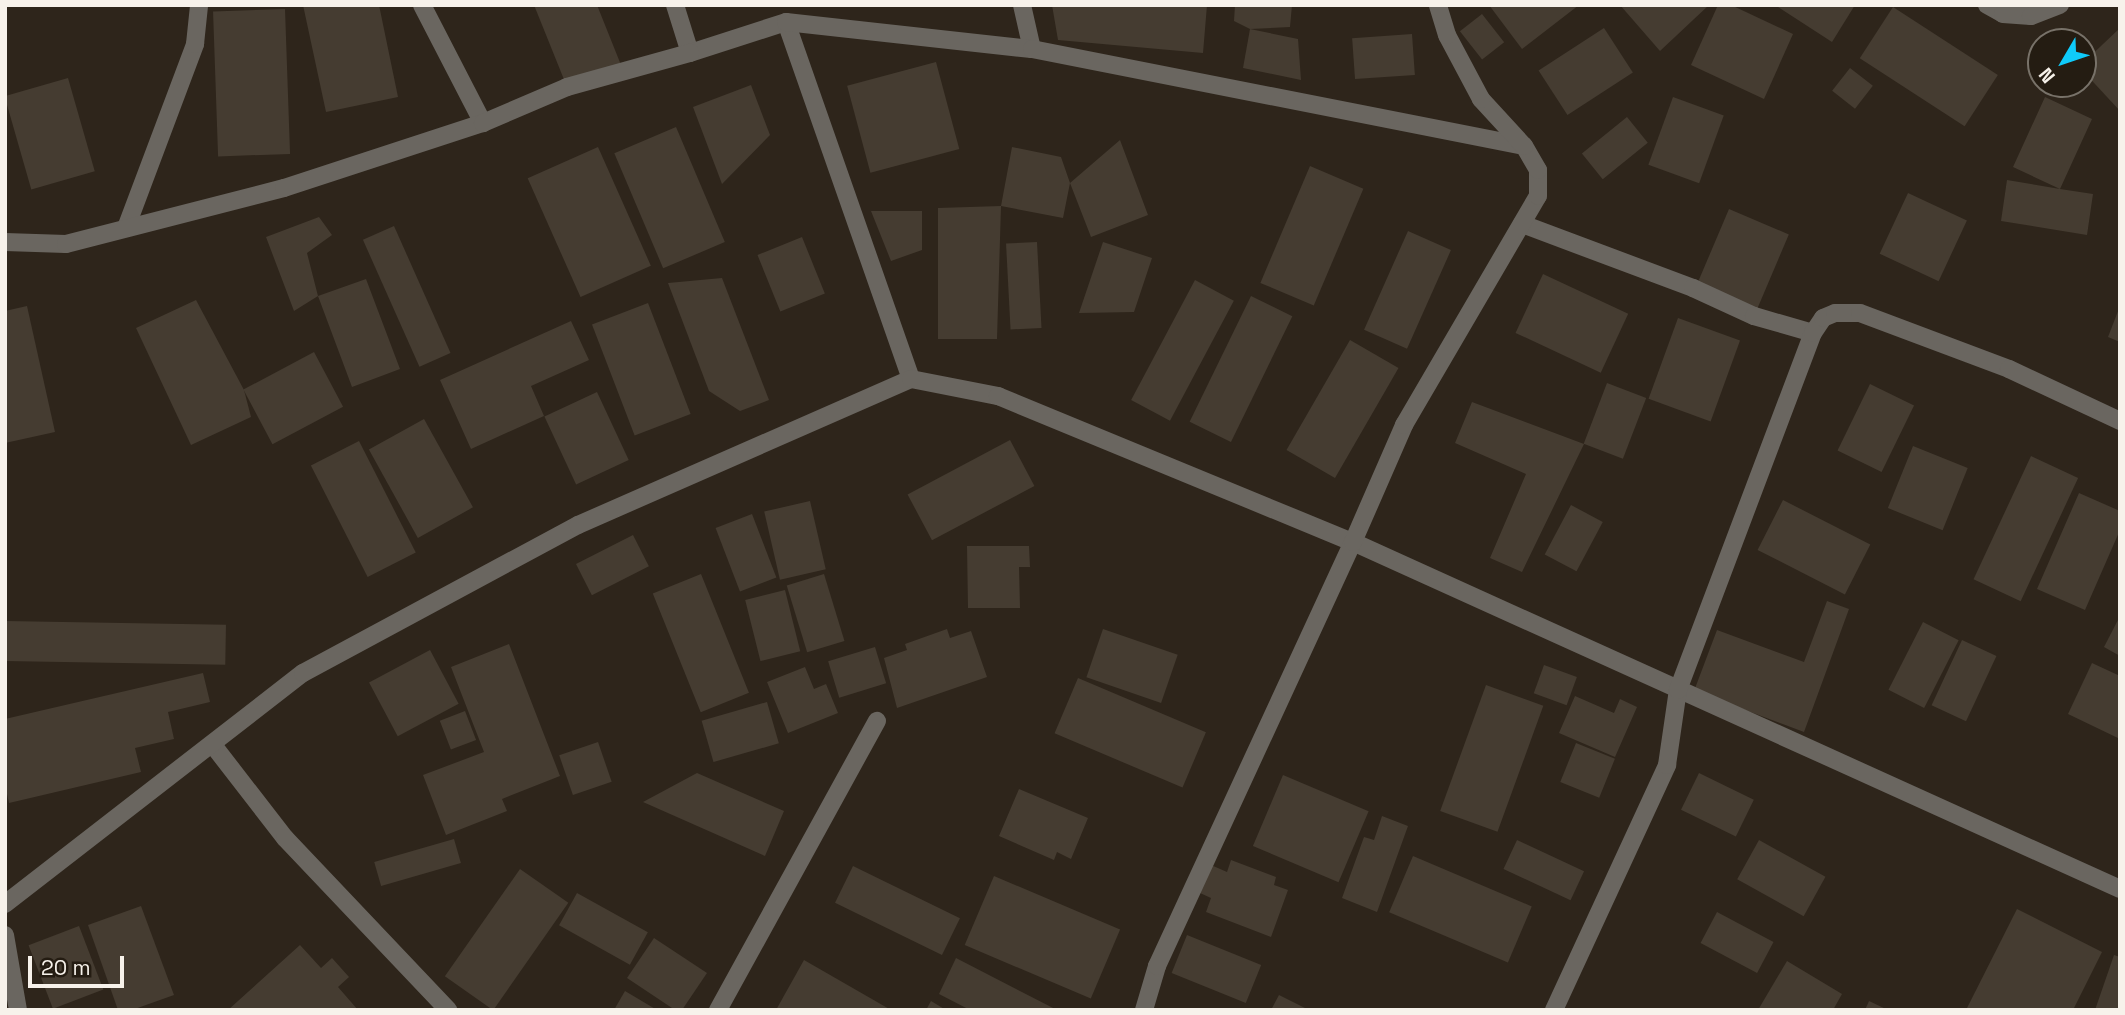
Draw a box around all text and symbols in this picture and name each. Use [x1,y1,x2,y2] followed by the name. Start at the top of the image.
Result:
[2027,28,2097,98] north arrow
[2033,62,2061,88] text: N
[32,942,128,986] scale bar
[41,954,91,981] text: 20 m

